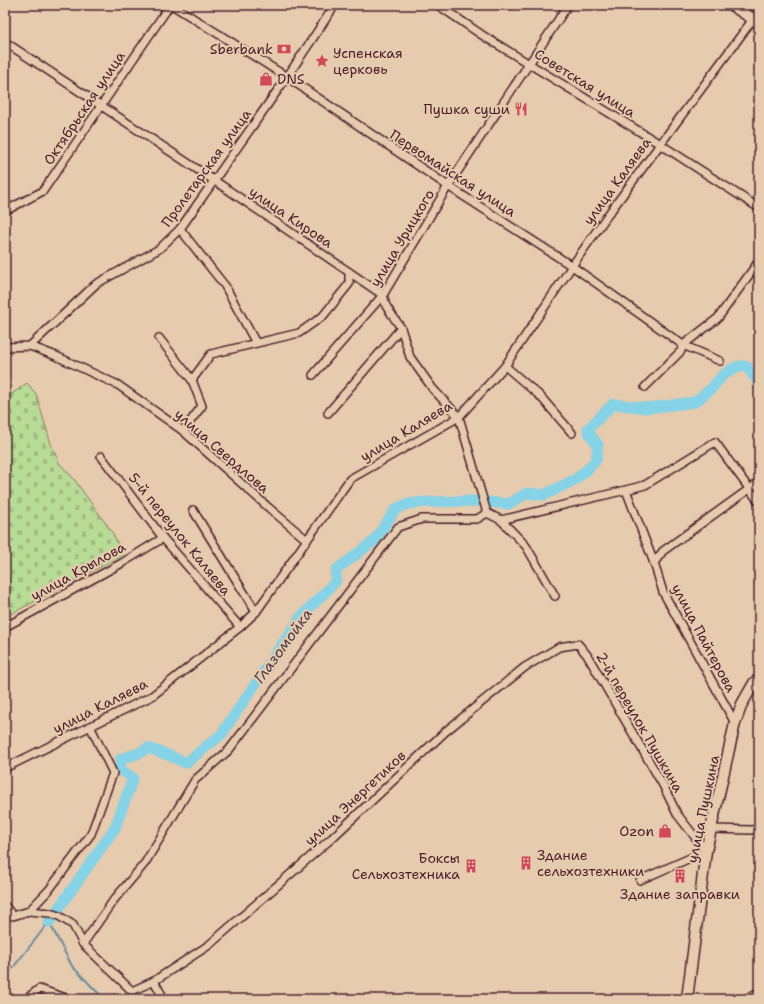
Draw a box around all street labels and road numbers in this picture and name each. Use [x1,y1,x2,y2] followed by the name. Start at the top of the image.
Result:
[531,45,639,121] street label: Советская улица
[39,47,129,168] street label: Октябрьская улица
[157,105,255,231] street label: Пролетарская улица
[386,125,520,221] street label: Первомайская улица
[579,133,655,228] street label: улица Каляева
[246,182,337,252] street label: улица Кирова
[366,186,438,290] street label: улица Урицкого
[357,396,455,465] street label: улица Каляева
[171,405,273,497] street label: улица Свердлова
[125,469,235,599] street label: 5-й переулок Каляева
[27,537,129,605] street label: улица Крылова
[668,581,740,696] street label: улица Пайтерова
[592,649,688,796] street label: 2-й переулок Пушкина
[50,674,151,738] street label: улица Каляева
[301,746,409,850] street label: улица Энергетиков
[683,753,723,865] street label: улица Пушкина

